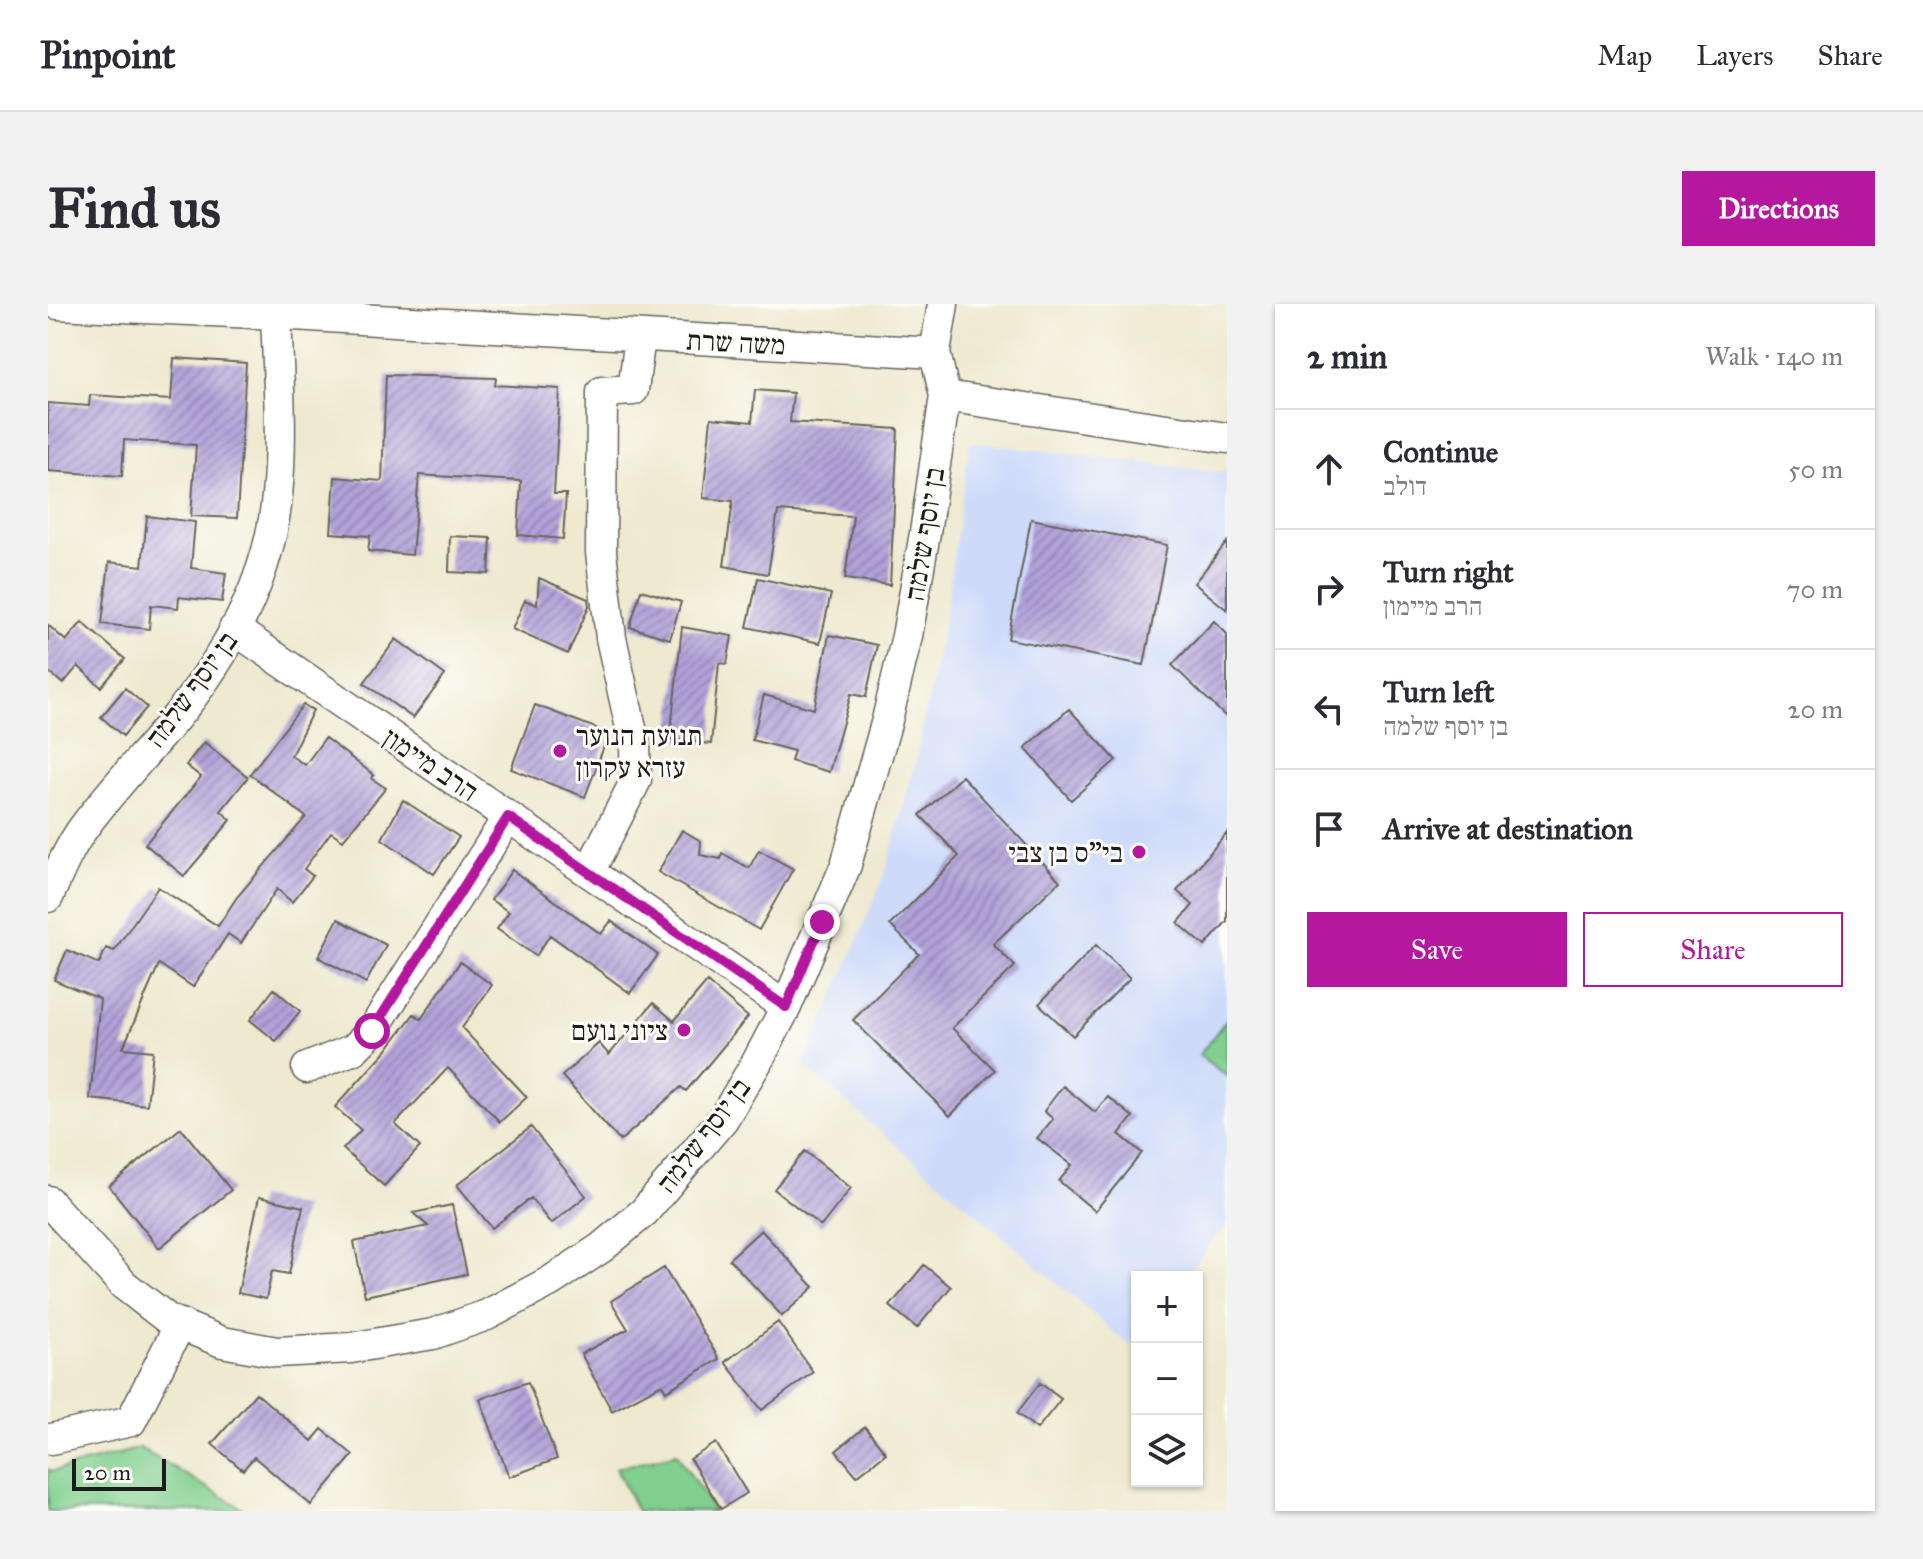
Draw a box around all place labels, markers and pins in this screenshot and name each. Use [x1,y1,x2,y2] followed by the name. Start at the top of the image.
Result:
[576,718,703,785] place label: תנועת הנוער עזרא עקרון
[551,742,569,760] marker: תנועת הנוער עזרא עקרון
[1008,835,1123,870] place label: בי"ס בן צבי
[1130,843,1148,861] marker: בי"ס בן צבי
[571,1013,668,1048] place label: ציוני נועם
[675,1021,693,1039] marker: ציוני נועם

